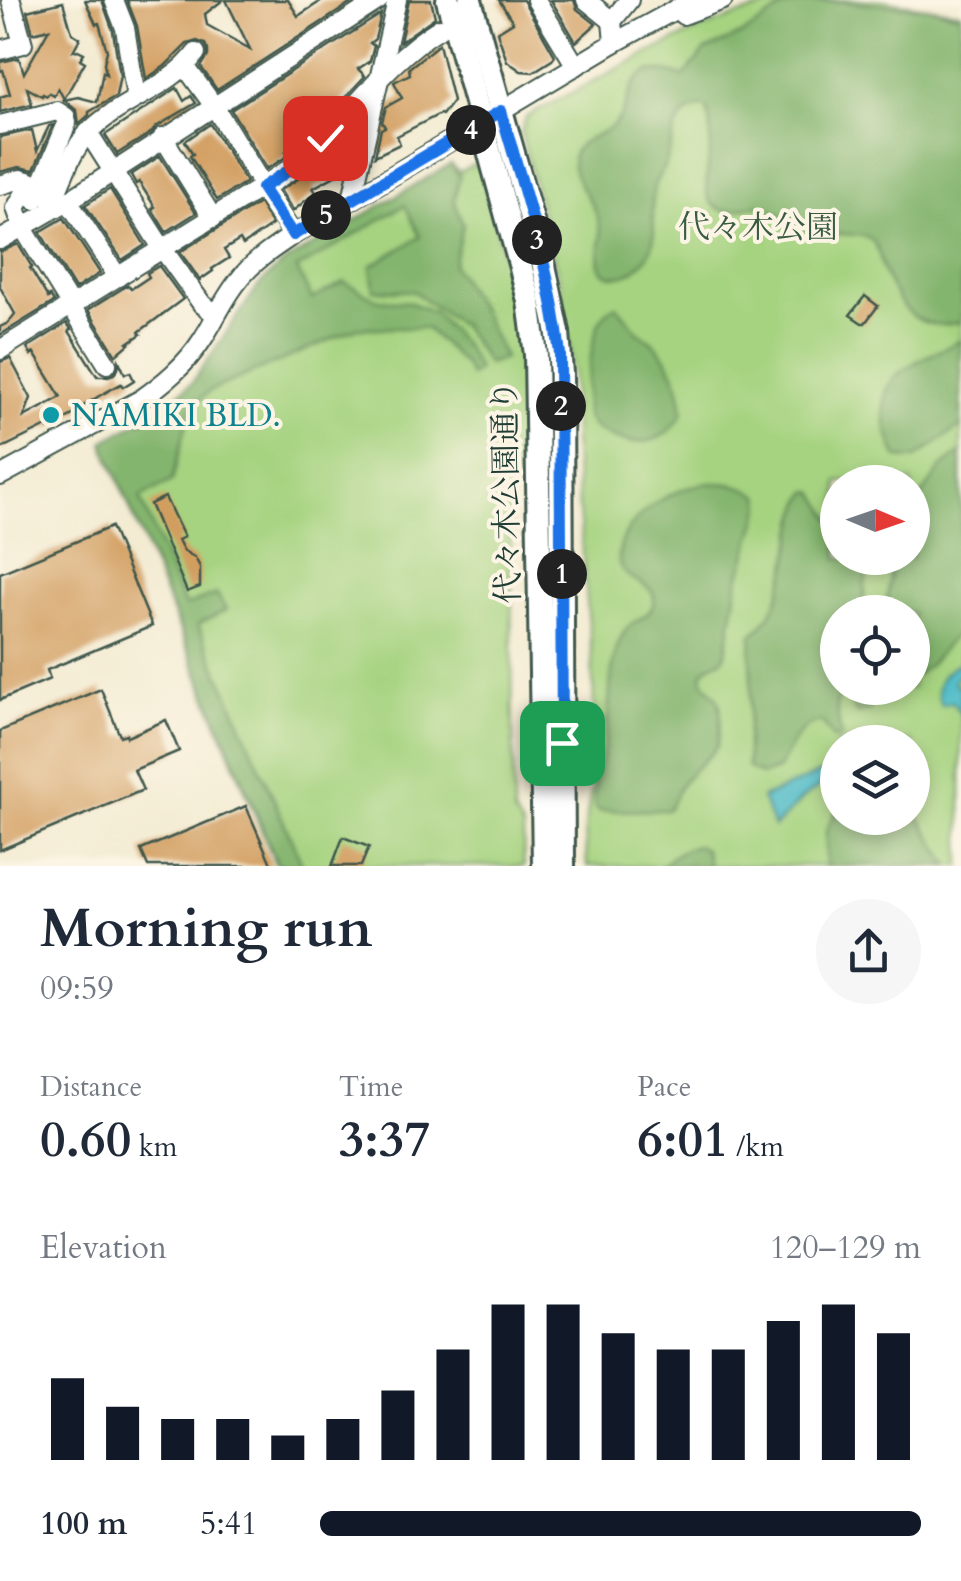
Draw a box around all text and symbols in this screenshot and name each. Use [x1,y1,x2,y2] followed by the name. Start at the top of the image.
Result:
[283,96,368,181] pin
[446,105,496,155] pin: 4
[298,111,353,166] icon: check
[464,111,478,149] text: 4
[301,190,351,240] pin: 5
[319,196,333,234] text: 5
[678,206,838,250] park label: 代々木公園
[512,215,562,265] pin: 3
[530,221,544,259] text: 3
[483,380,531,604] street label: 代々木公園通り
[536,381,586,431] pin: 2
[554,387,568,425] text: 2
[71,394,281,438] place label: NAMIKI BLD.
[40,404,62,426] marker: NAMIKI BLD.
[820,465,930,575] north arrow
[820,465,930,835] map controls
[537,549,587,599] pin: 1
[555,555,569,593] text: 1
[820,595,930,705] button: locate
[520,701,605,786] pin
[535,716,590,771] icon: arrive
[820,725,930,835] button: layers
[40,892,373,966] text: Morning run
[816,899,921,1004] button: share
[40,967,114,1011] text: 09:59
[40,1068,142,1106] text: Distance
[339,1068,403,1106] text: Time
[637,1068,691,1106] text: Pace
[40,1106,131,1174] text: 0.60
[339,1106,430,1174] text: 3:37
[637,1106,729,1174] text: 6:01
[131,1128,178,1166] text: km
[729,1128,784,1166] text: /km
[40,1226,167,1270] text: Elevation
[769,1226,921,1270] text: 120–129 m
[40,1502,127,1546] text: 100 m
[200,1502,257,1546] text: 5:41

